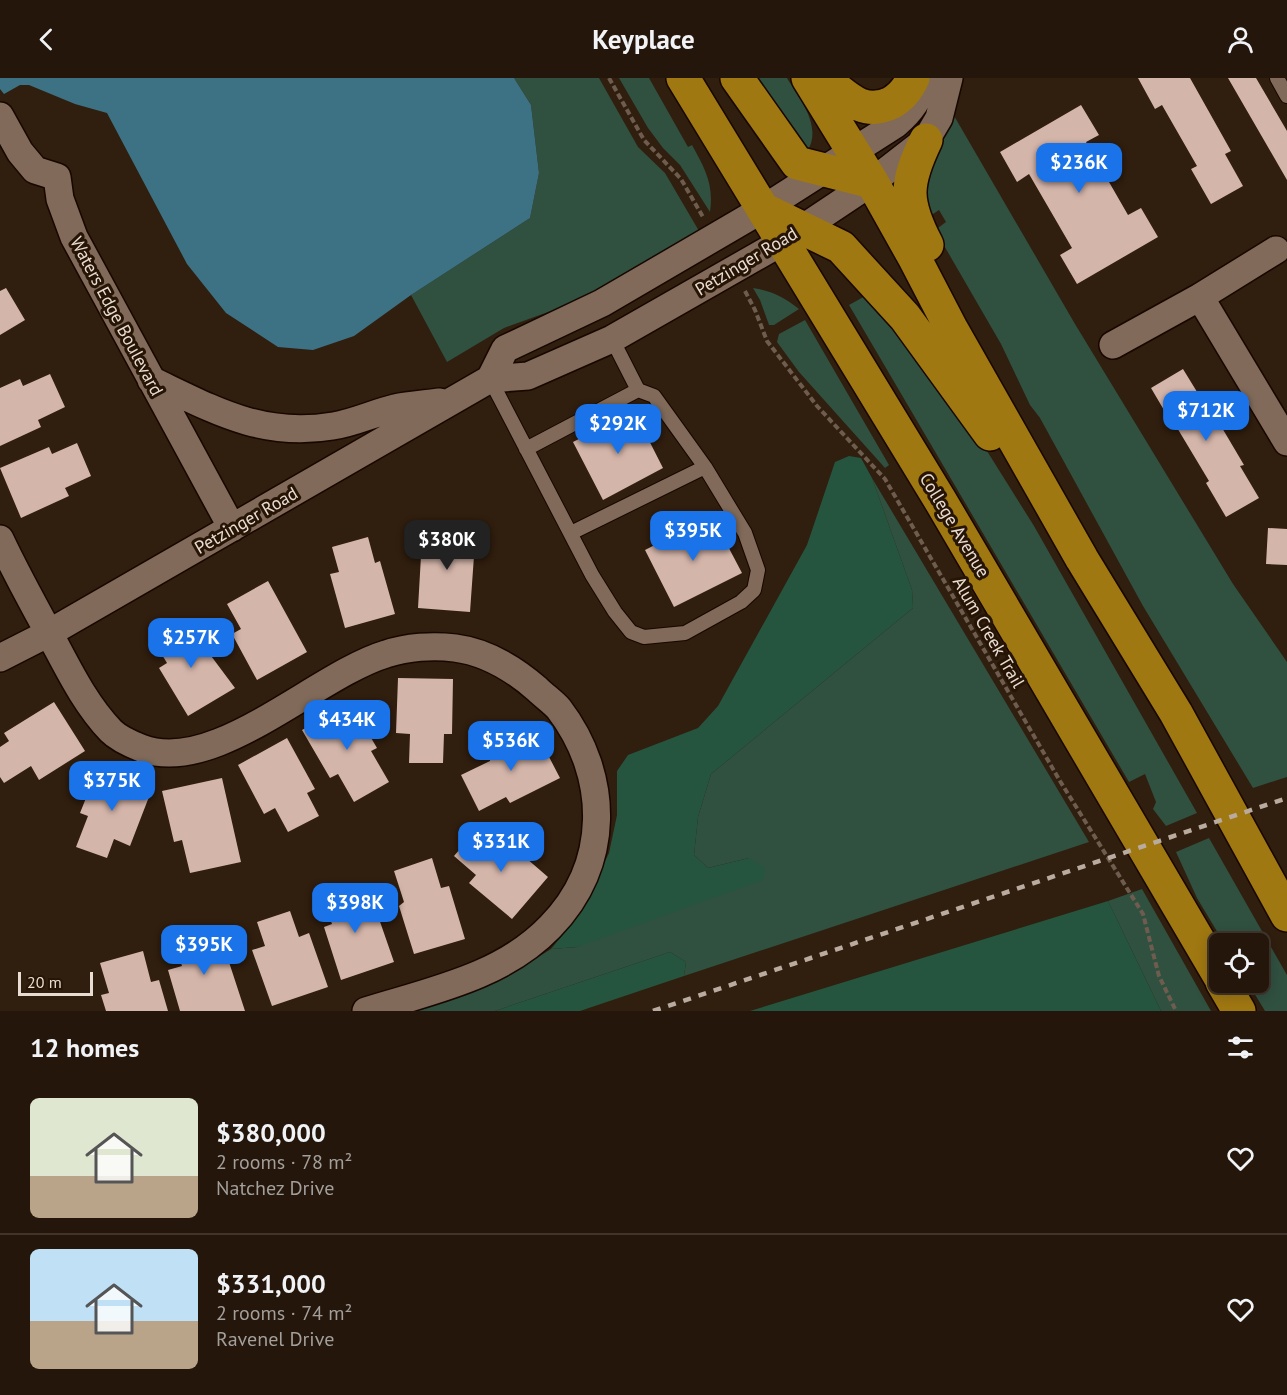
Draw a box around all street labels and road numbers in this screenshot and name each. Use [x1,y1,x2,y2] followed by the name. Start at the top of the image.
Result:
[691,221,801,301] street label: Petzinger Road
[65,233,169,399] street label: Waters Edge Boulevard
[915,468,995,582] street label: College Avenue
[190,481,302,559] street label: Petzinger Road
[948,572,1030,692] street label: Alum Creek Trail

